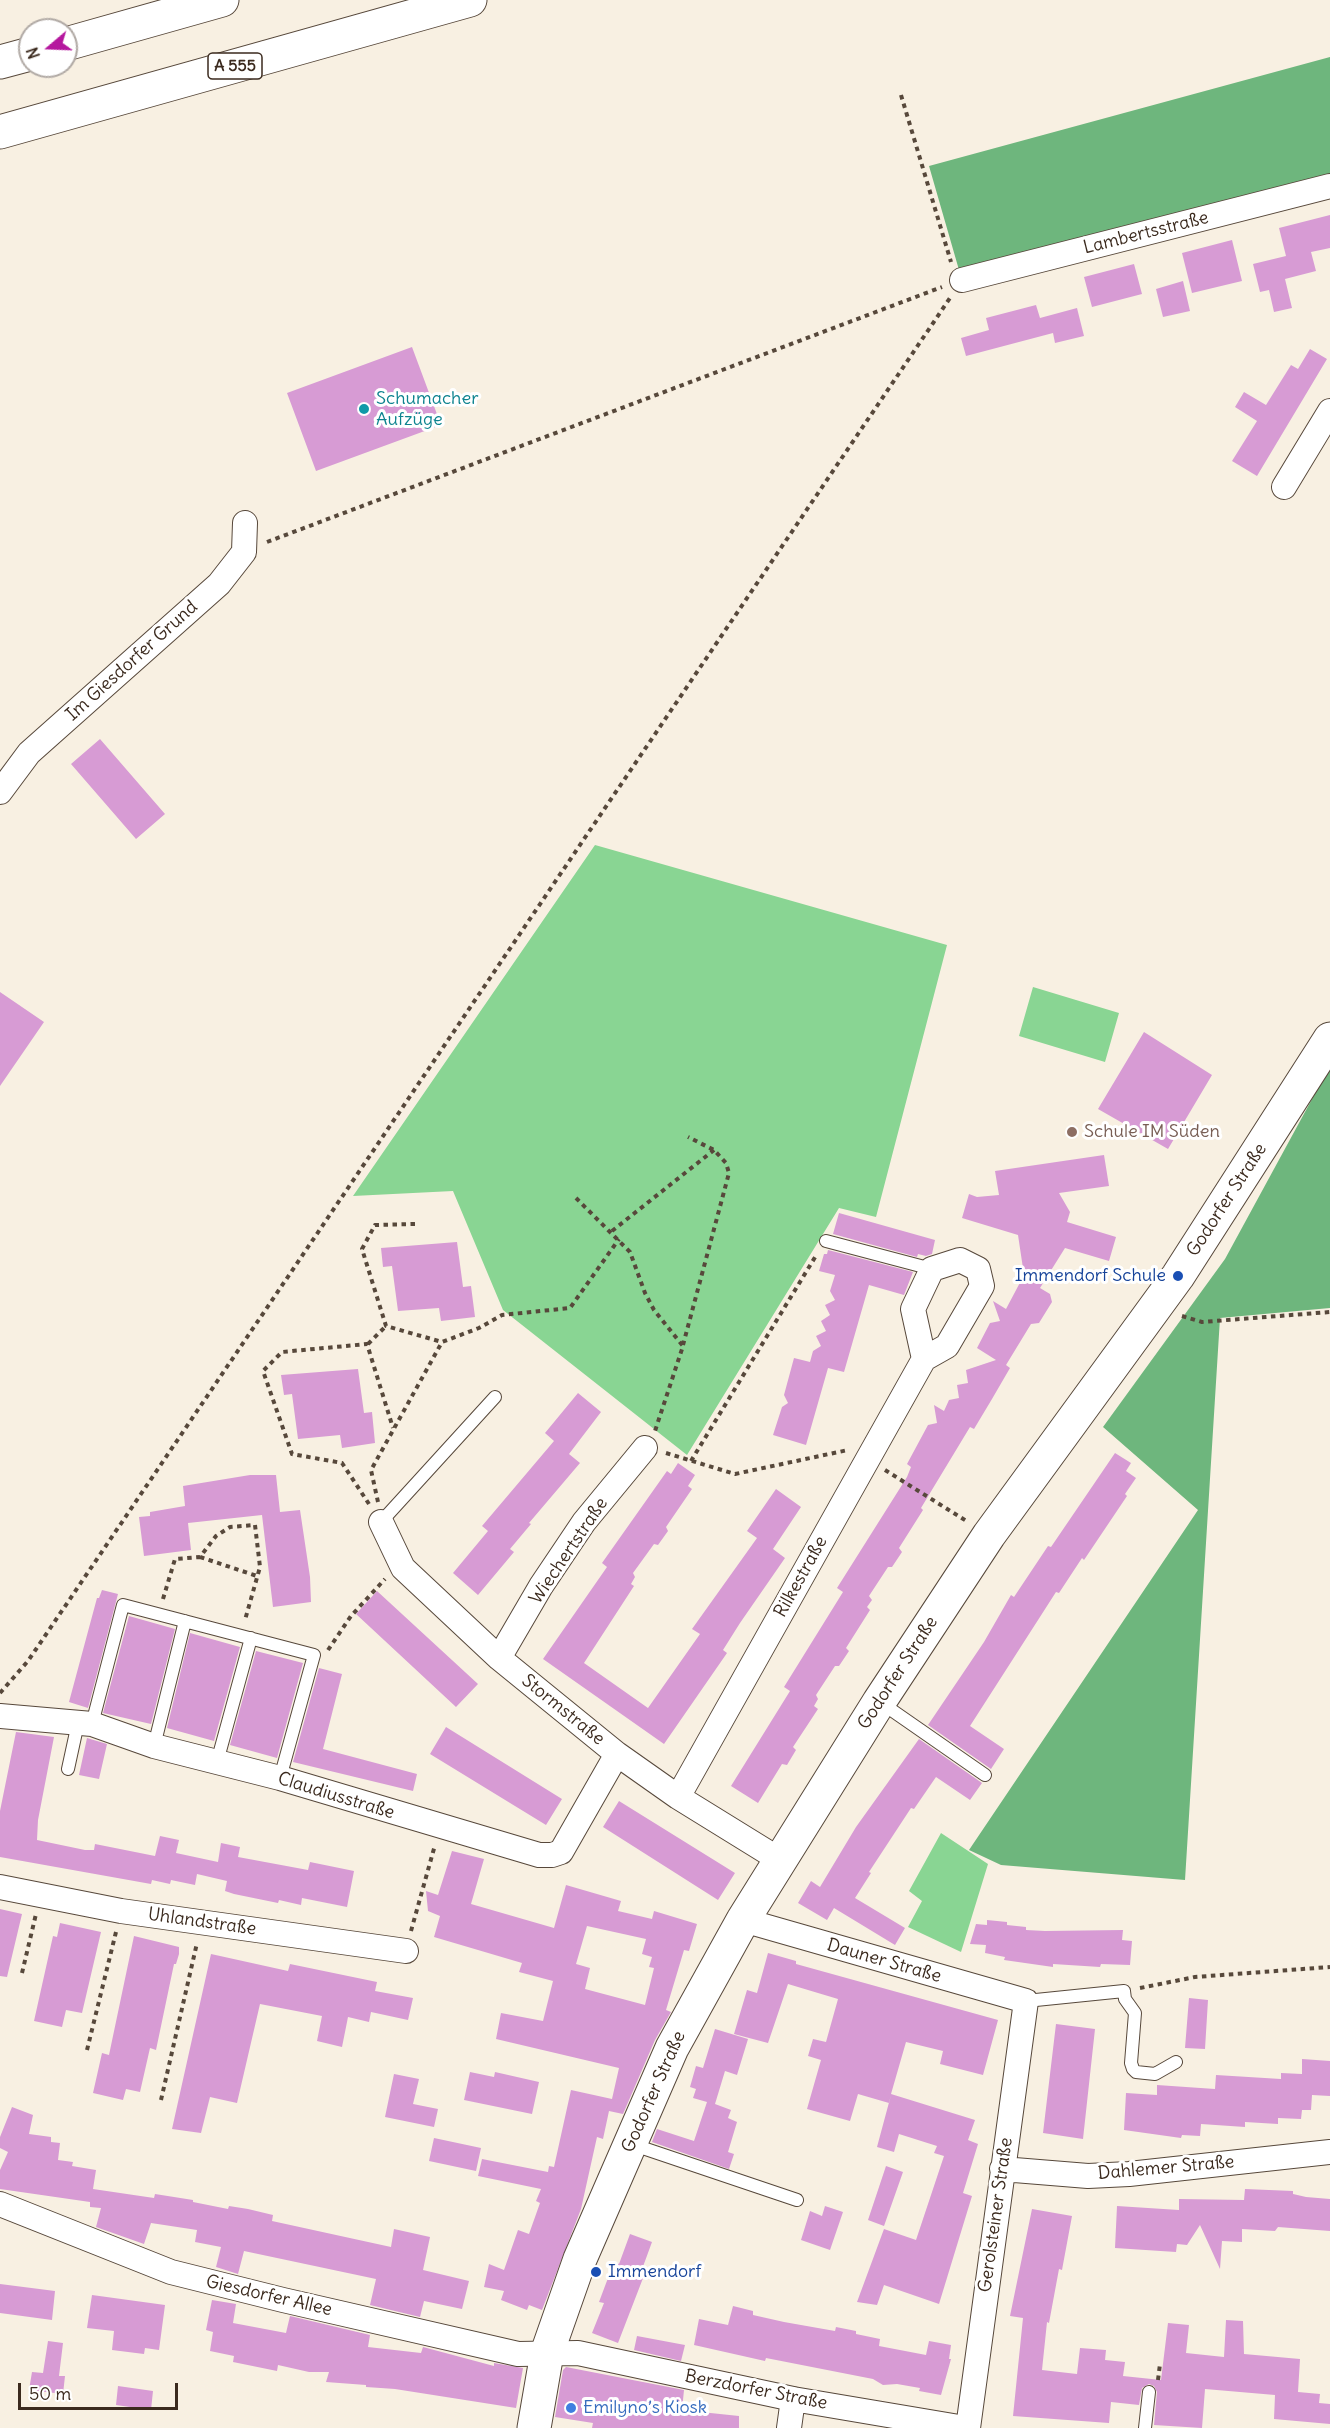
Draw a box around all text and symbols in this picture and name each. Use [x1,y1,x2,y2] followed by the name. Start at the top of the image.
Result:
[18,18,78,78] north arrow
[22,45,44,62] text: N
[208,53,262,79] road number: A 555
[1081,207,1211,259] street label: Lambertsstraße
[376,388,479,430] place label: Schumacher Aufzüge
[357,402,371,416] marker: Schumacher Aufzüge
[62,596,202,726] street label: Im Giesdorfer Grund
[1084,1121,1220,1143] place label: Schule IM Süden
[1065,1125,1079,1139] marker: Schule IM Süden
[1182,1139,1272,1261] street label: Godorfer Straße
[1015,1265,1166,1287] place label: Immendorf Schule
[1171,1269,1185,1283] marker: Immendorf Schule
[525,1494,613,1608] street label: Wiechertstraße
[770,1533,832,1621] street label: Rilkestraße
[853,1612,943,1734] street label: Godorfer Straße
[517,1670,609,1750] street label: Stormstraße
[275,1768,397,1824] street label: Claudiusstraße
[146,1904,258,1940] street label: Uhlandstraße
[824,1934,944,1988] street label: Dauner Straße
[618,2028,690,2156] street label: Godorfer Straße
[974,2136,1018,2294] street label: Gerolsteiner Straße
[1097,2151,1235,2185] street label: Dahlemer Straße
[608,2261,701,2283] place label: Immendorf
[589,2265,603,2279] marker: Immendorf
[204,2271,334,2321] street label: Giesdorfer Allee
[683,2366,829,2414] street label: Berzdorfer Straße
[21,2371,182,2409] scale bar
[29,2382,71,2405] text: 50 m
[583,2397,707,2419] place label: Emilyno’s Kiosk
[564,2401,578,2415] marker: Emilyno’s Kiosk

